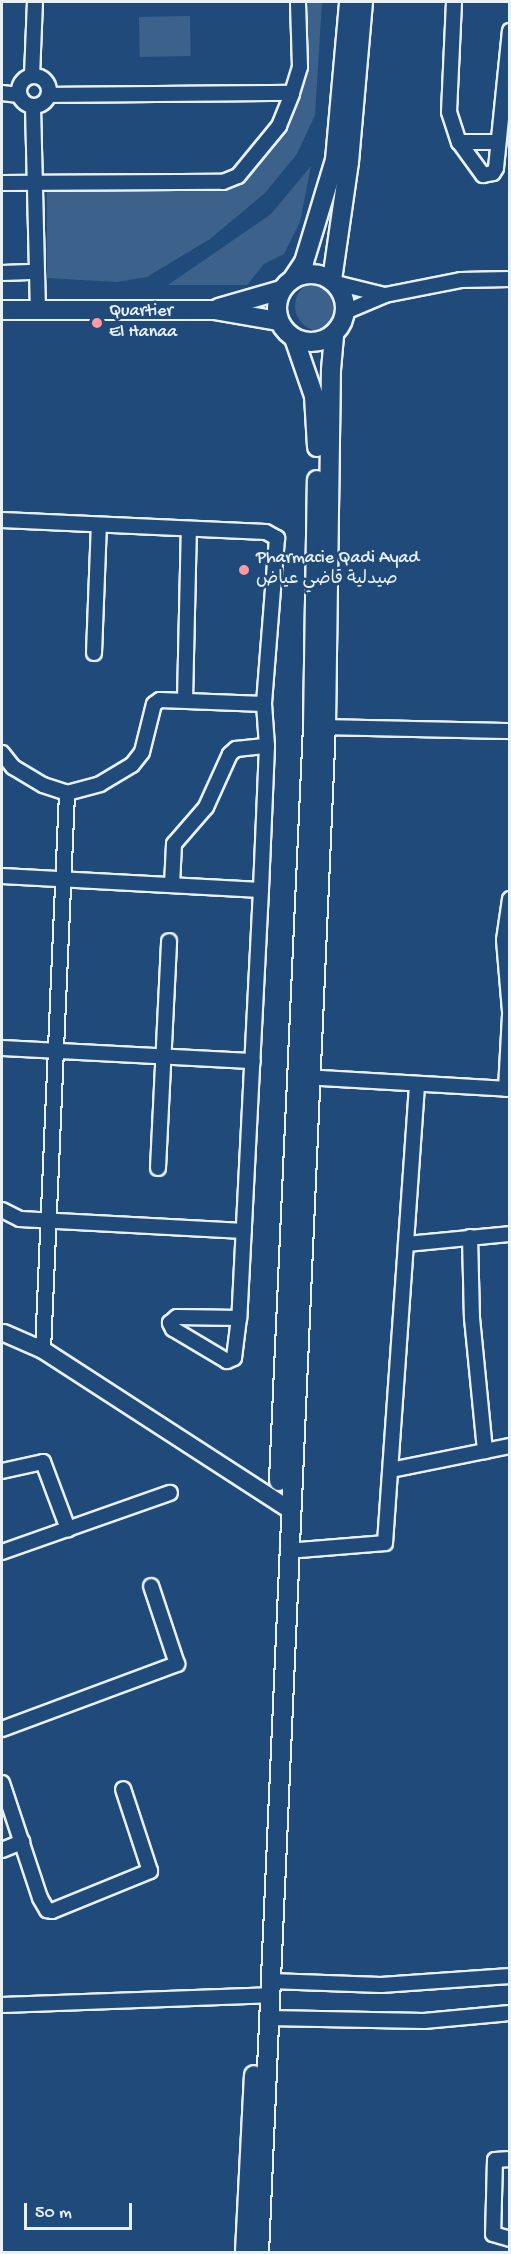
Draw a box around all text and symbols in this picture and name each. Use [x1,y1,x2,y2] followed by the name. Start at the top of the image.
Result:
[109,302,177,344] place label: Quartier El Hanaa
[90,316,104,330] marker: Quartier El Hanaa
[256,549,419,592] place label: Pharmacie Qadi Ayad صيدلية قاضي عياض
[237,563,251,577] marker: Pharmacie Qadi Ayad صيدلية قاضي عياض
[27,2191,135,2229] scale bar
[35,2203,72,2224] text: 50 m

